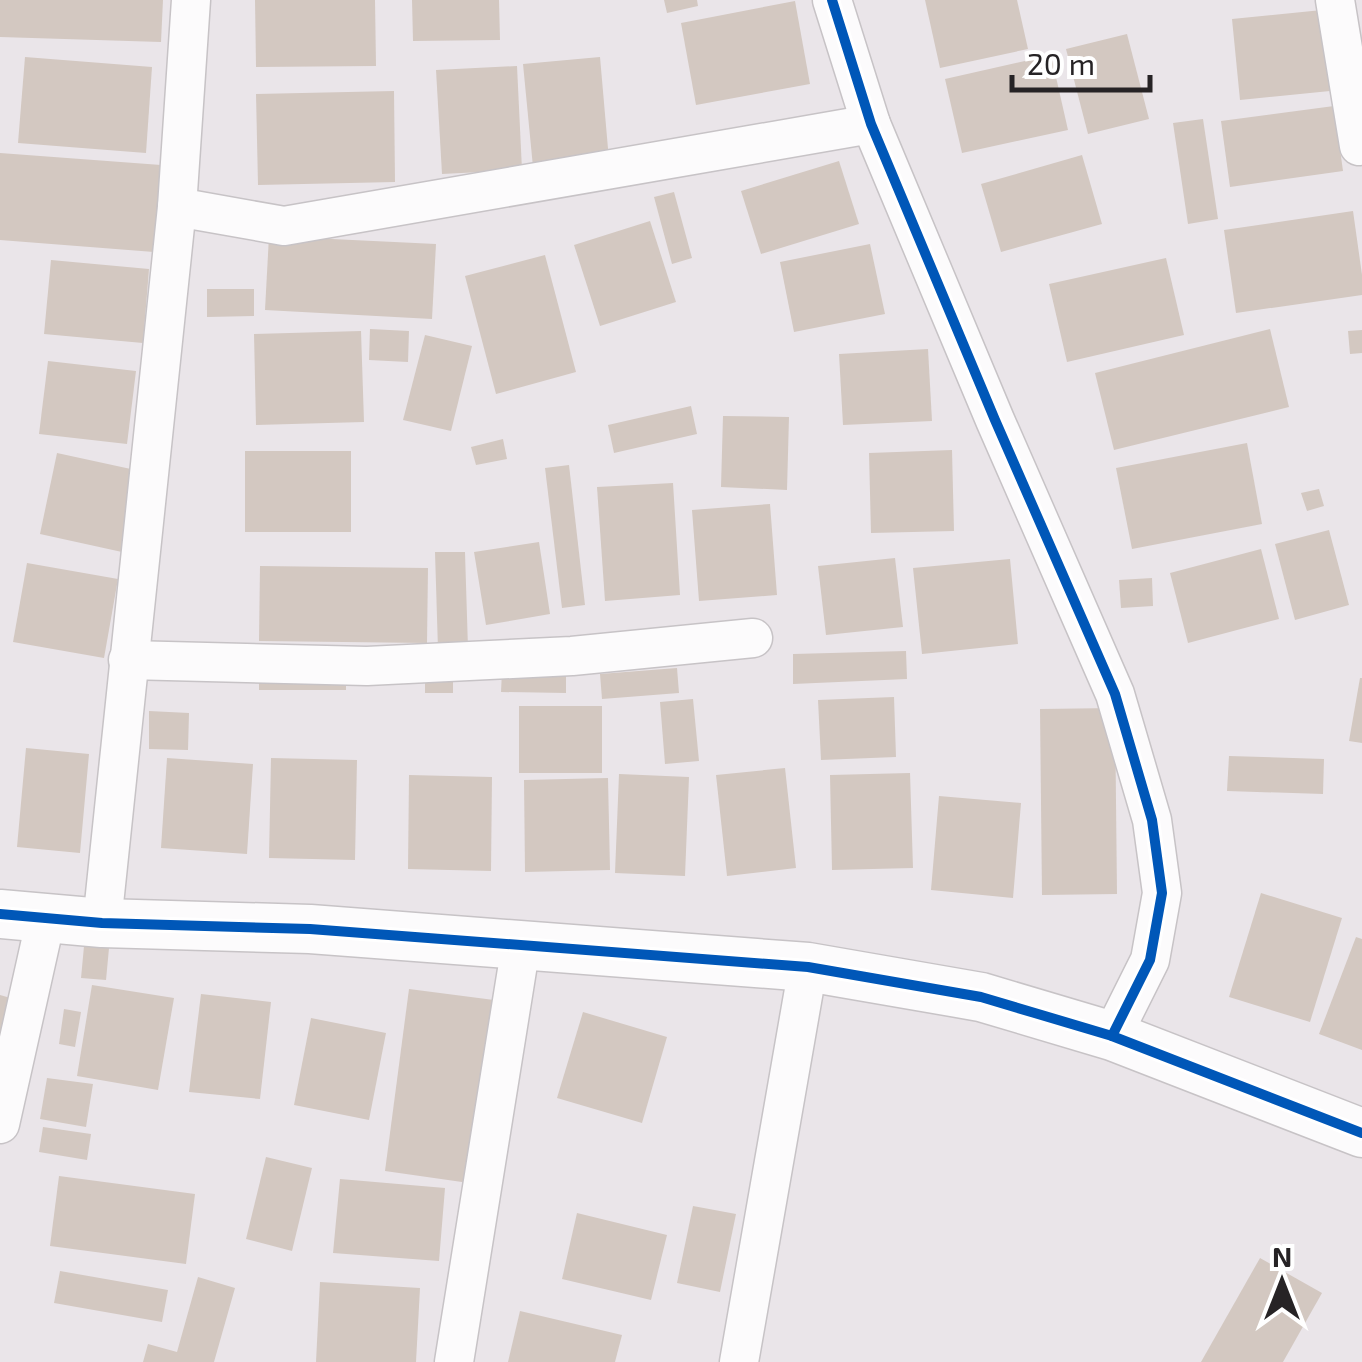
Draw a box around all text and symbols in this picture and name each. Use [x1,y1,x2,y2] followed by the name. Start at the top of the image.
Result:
[1012,30,1150,92] scale bar
[1027,45,1095,81] text: 20 m
[1232,1232,1332,1332] north arrow
[1272,1239,1292,1273] text: N

